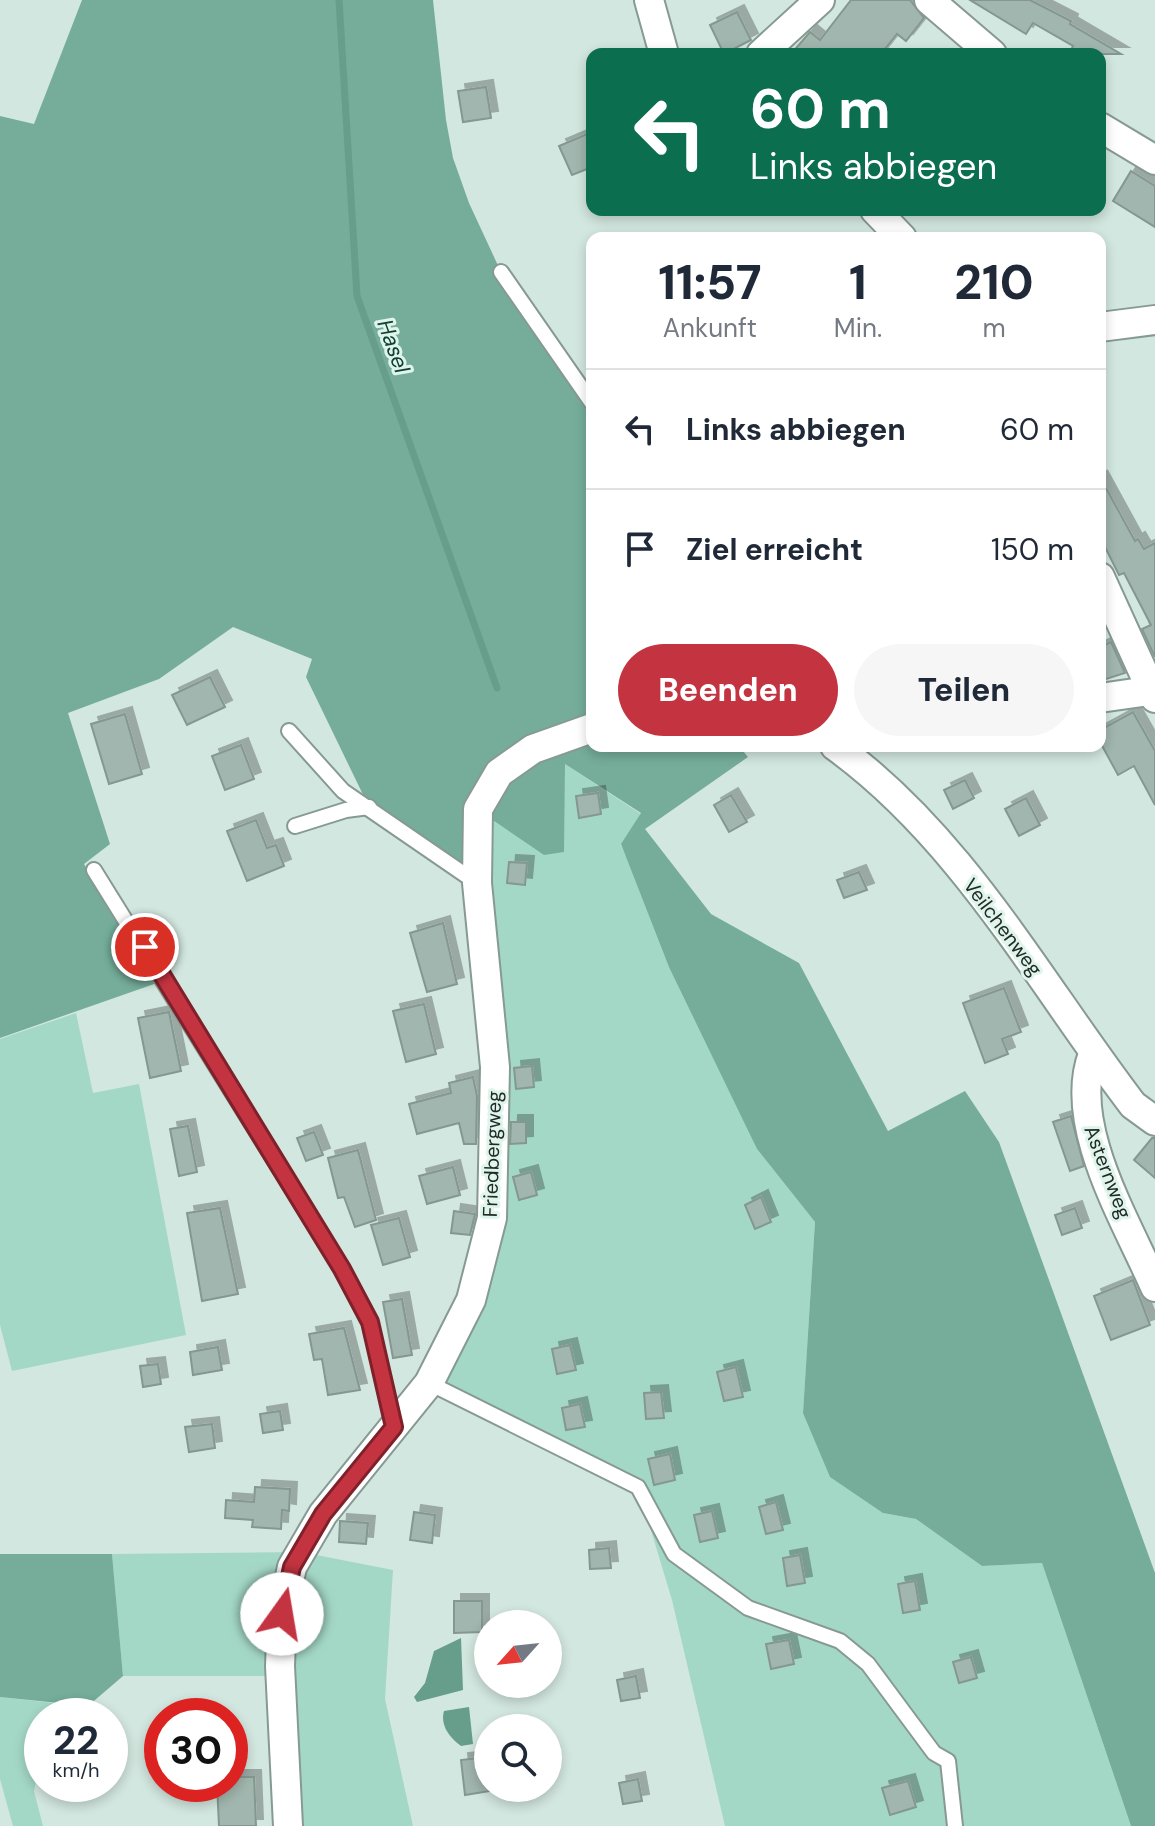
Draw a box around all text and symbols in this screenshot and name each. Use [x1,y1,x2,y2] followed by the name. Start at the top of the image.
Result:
[750,72,891,145] text: 60 m
[618,80,722,184] icon: left
[750,143,997,190] text: Links abbiegen
[658,251,762,314] text: 11:57
[849,251,867,314] text: 1
[954,251,1034,314] text: 210
[663,311,757,345] text: Ankunft
[834,311,882,345] text: Min.
[982,311,1006,345] text: m
[370,315,417,378] water label: Hasel
[618,407,662,451] icon: left
[686,410,906,449] text: Links abbiegen
[1000,410,1074,449] text: 60 m
[618,527,662,571] icon: arrive
[686,530,863,569] text: Ziel erreicht
[991,530,1074,569] text: 150 m
[618,644,838,736] button: Beenden
[854,644,1074,736] button: Teilen
[958,873,1048,981] street label: Veilchenweg
[111,913,179,981] pin
[123,925,167,969] icon: arrive
[477,1090,507,1218] street label: Friedbergweg
[1078,1122,1138,1222] street label: Asternweg
[240,1572,324,1656] position arrow
[474,1610,562,1698] north arrow
[474,1610,562,1802] map controls
[144,1698,248,1802] speed limit sign: 30
[53,1714,99,1766] text: 22
[474,1714,562,1802] button: search
[52,1757,100,1783] text: km/h

